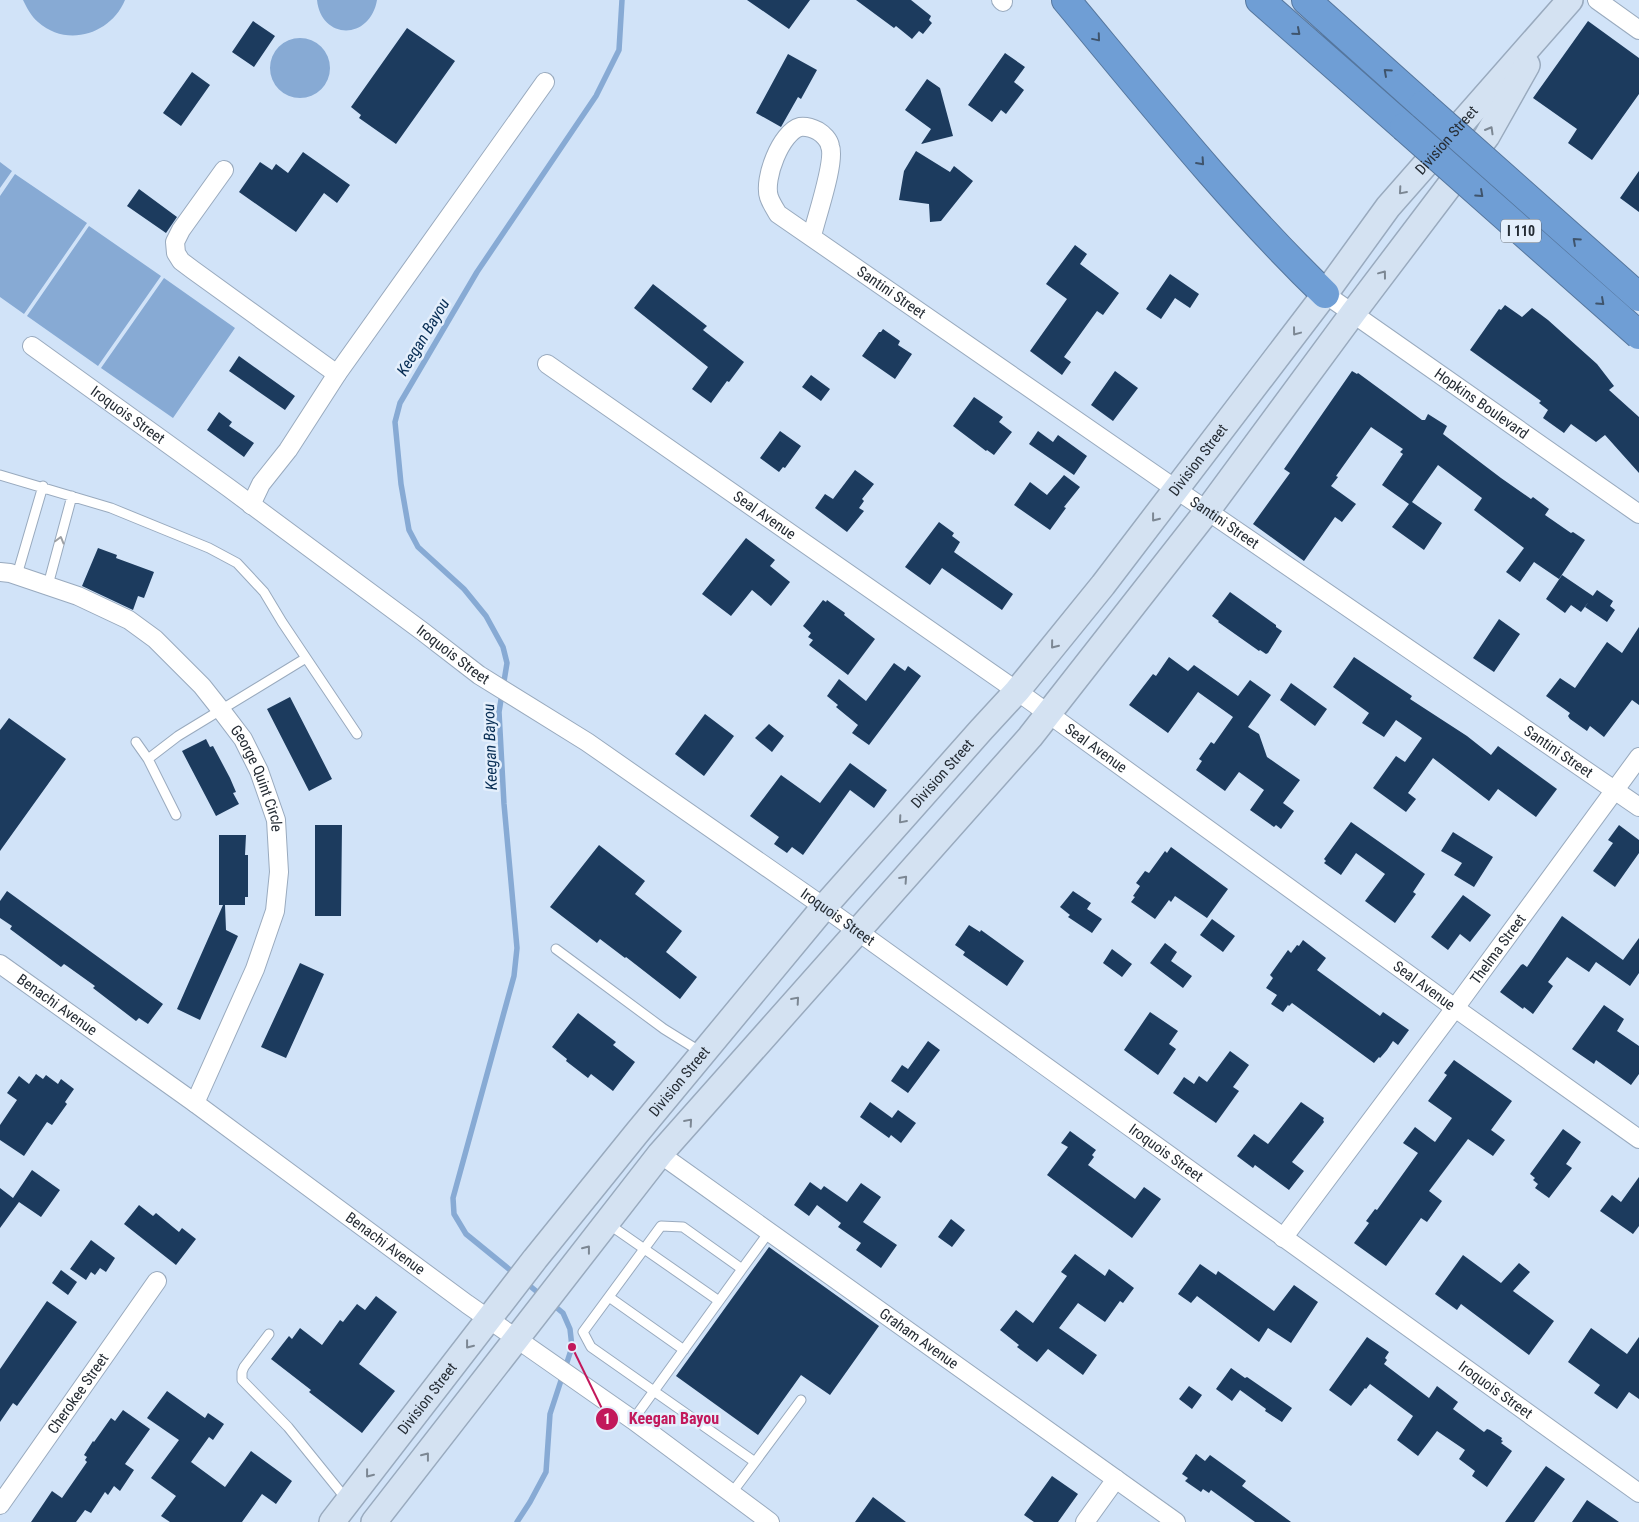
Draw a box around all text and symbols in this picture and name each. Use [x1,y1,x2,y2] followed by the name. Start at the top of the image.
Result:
[1291,26,1300,35] one-way arrow
[1092,32,1101,41] one-way arrow
[1383,69,1392,78] one-way arrow
[1412,102,1482,178] street label: Division Street
[1484,127,1494,136] one-way arrow
[1196,157,1205,166] one-way arrow
[1399,185,1408,194] one-way arrow
[1474,188,1483,197] one-way arrow
[1501,220,1541,242] road number: I 110
[1573,238,1582,247] one-way arrow
[853,262,929,322] street label: Santini Street
[1377,271,1385,280] one-way arrow
[393,295,454,379] water label: Keegan Bayou
[1596,296,1605,305] one-way arrow
[1293,326,1302,336] one-way arrow
[1431,364,1532,443] street label: Hopkins Boulevard
[87,382,168,448] street label: Iroquois Street
[1165,421,1231,500] street label: Division Street
[730,487,799,543] street label: Seal Avenue
[1187,493,1262,552] street label: Santini Street
[1152,512,1161,521] one-way arrow
[54,536,65,545] one-way arrow
[413,621,493,688] street label: Iroquois Street
[1052,639,1060,648] one-way arrow
[479,703,501,791] water label: Keegan Bayou
[1061,720,1130,777] street label: Seal Avenue
[227,721,286,832] street label: George Quint Circle
[1521,722,1596,782] street label: Santini Street
[907,736,977,812] street label: Division Street
[898,815,907,824] one-way arrow
[898,875,907,884] one-way arrow
[797,885,878,950] street label: Iroquois Street
[1466,911,1530,988] street label: Thelma Street
[1390,957,1459,1014] street label: Seal Avenue
[14,970,100,1039] street label: Benachi Avenue
[791,997,800,1006] one-way arrow
[645,1043,714,1120] street label: Division Street
[683,1119,692,1128] one-way arrow
[1125,1120,1206,1186] street label: Iroquois Street
[342,1208,428,1279] street label: Benachi Avenue
[582,1246,590,1255] one-way arrow
[876,1304,962,1373] street label: Graham Avenue
[465,1340,474,1349] one-way arrow
[44,1350,112,1437] street label: Cherokee Street
[1455,1357,1536,1423] street label: Iroquois Street
[394,1359,461,1438] street label: Division Street
[594,1403,730,1434] callout: Keegan Bayou
[629,1409,719,1428] text: Keegan Bayou
[603,1410,611,1428] text: 1
[420,1453,428,1462] one-way arrow
[366,1468,375,1478] one-way arrow

